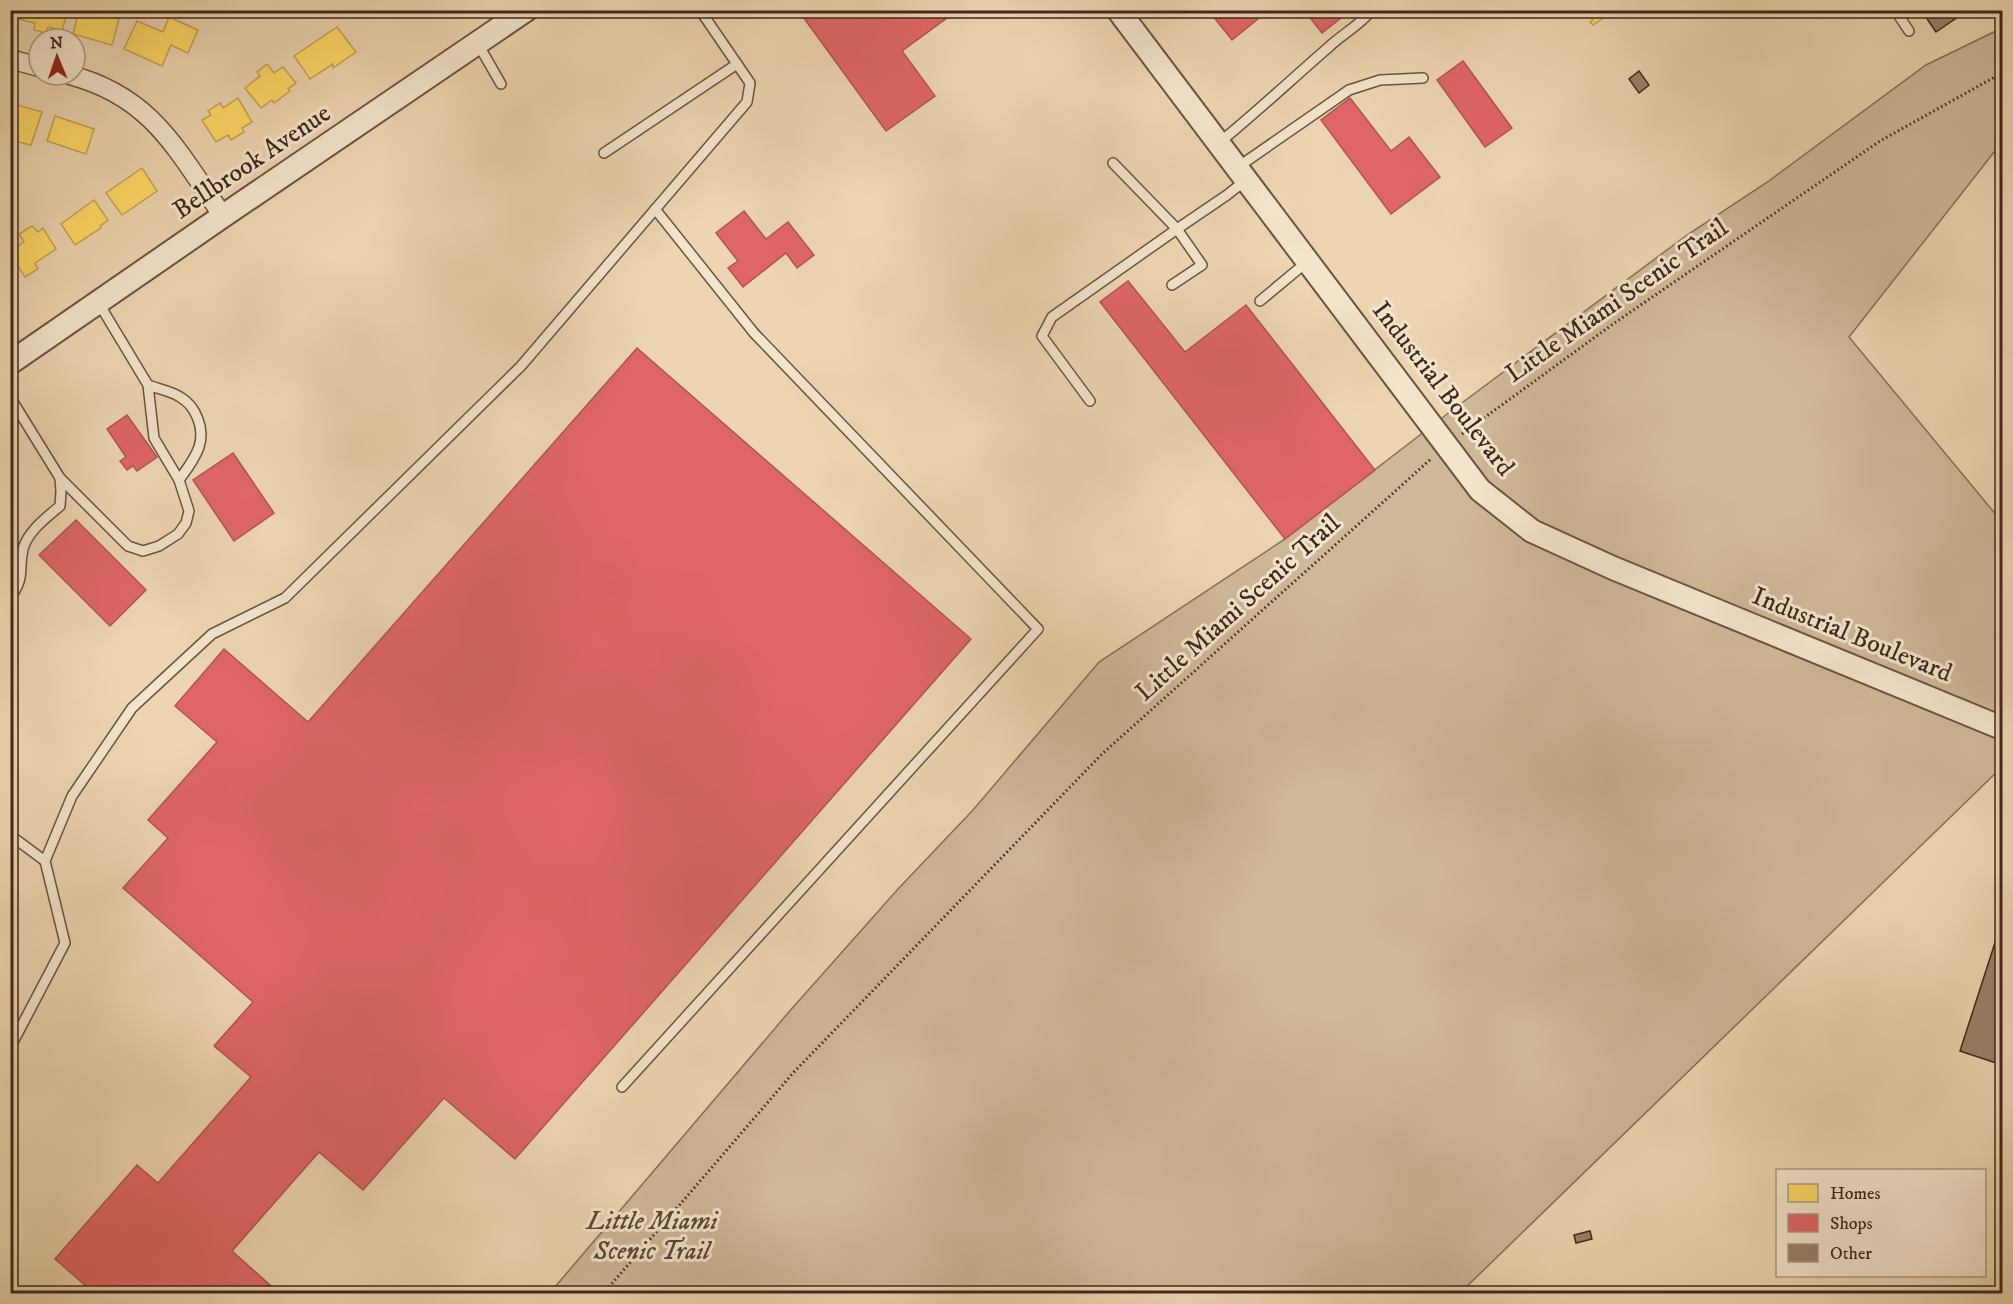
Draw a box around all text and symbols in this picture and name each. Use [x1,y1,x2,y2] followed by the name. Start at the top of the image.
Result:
[27,27,87,87] north arrow
[50,33,63,53] text: N
[167,97,337,227] street label: Bellbrook Avenue
[1499,212,1735,390] street label: Little Miami Scenic Trail
[1365,295,1522,483] street label: Industrial Boulevard
[1129,507,1347,709] street label: Little Miami Scenic Trail
[1747,580,1957,690] street label: Industrial Boulevard
[1776,1169,1986,1277] legend
[1830,1183,1881,1205] text: Homes
[585,1205,720,1268] park label: Little Miami Scenic Trail
[1830,1213,1873,1235] text: Shops
[1830,1243,1872,1265] text: Other

